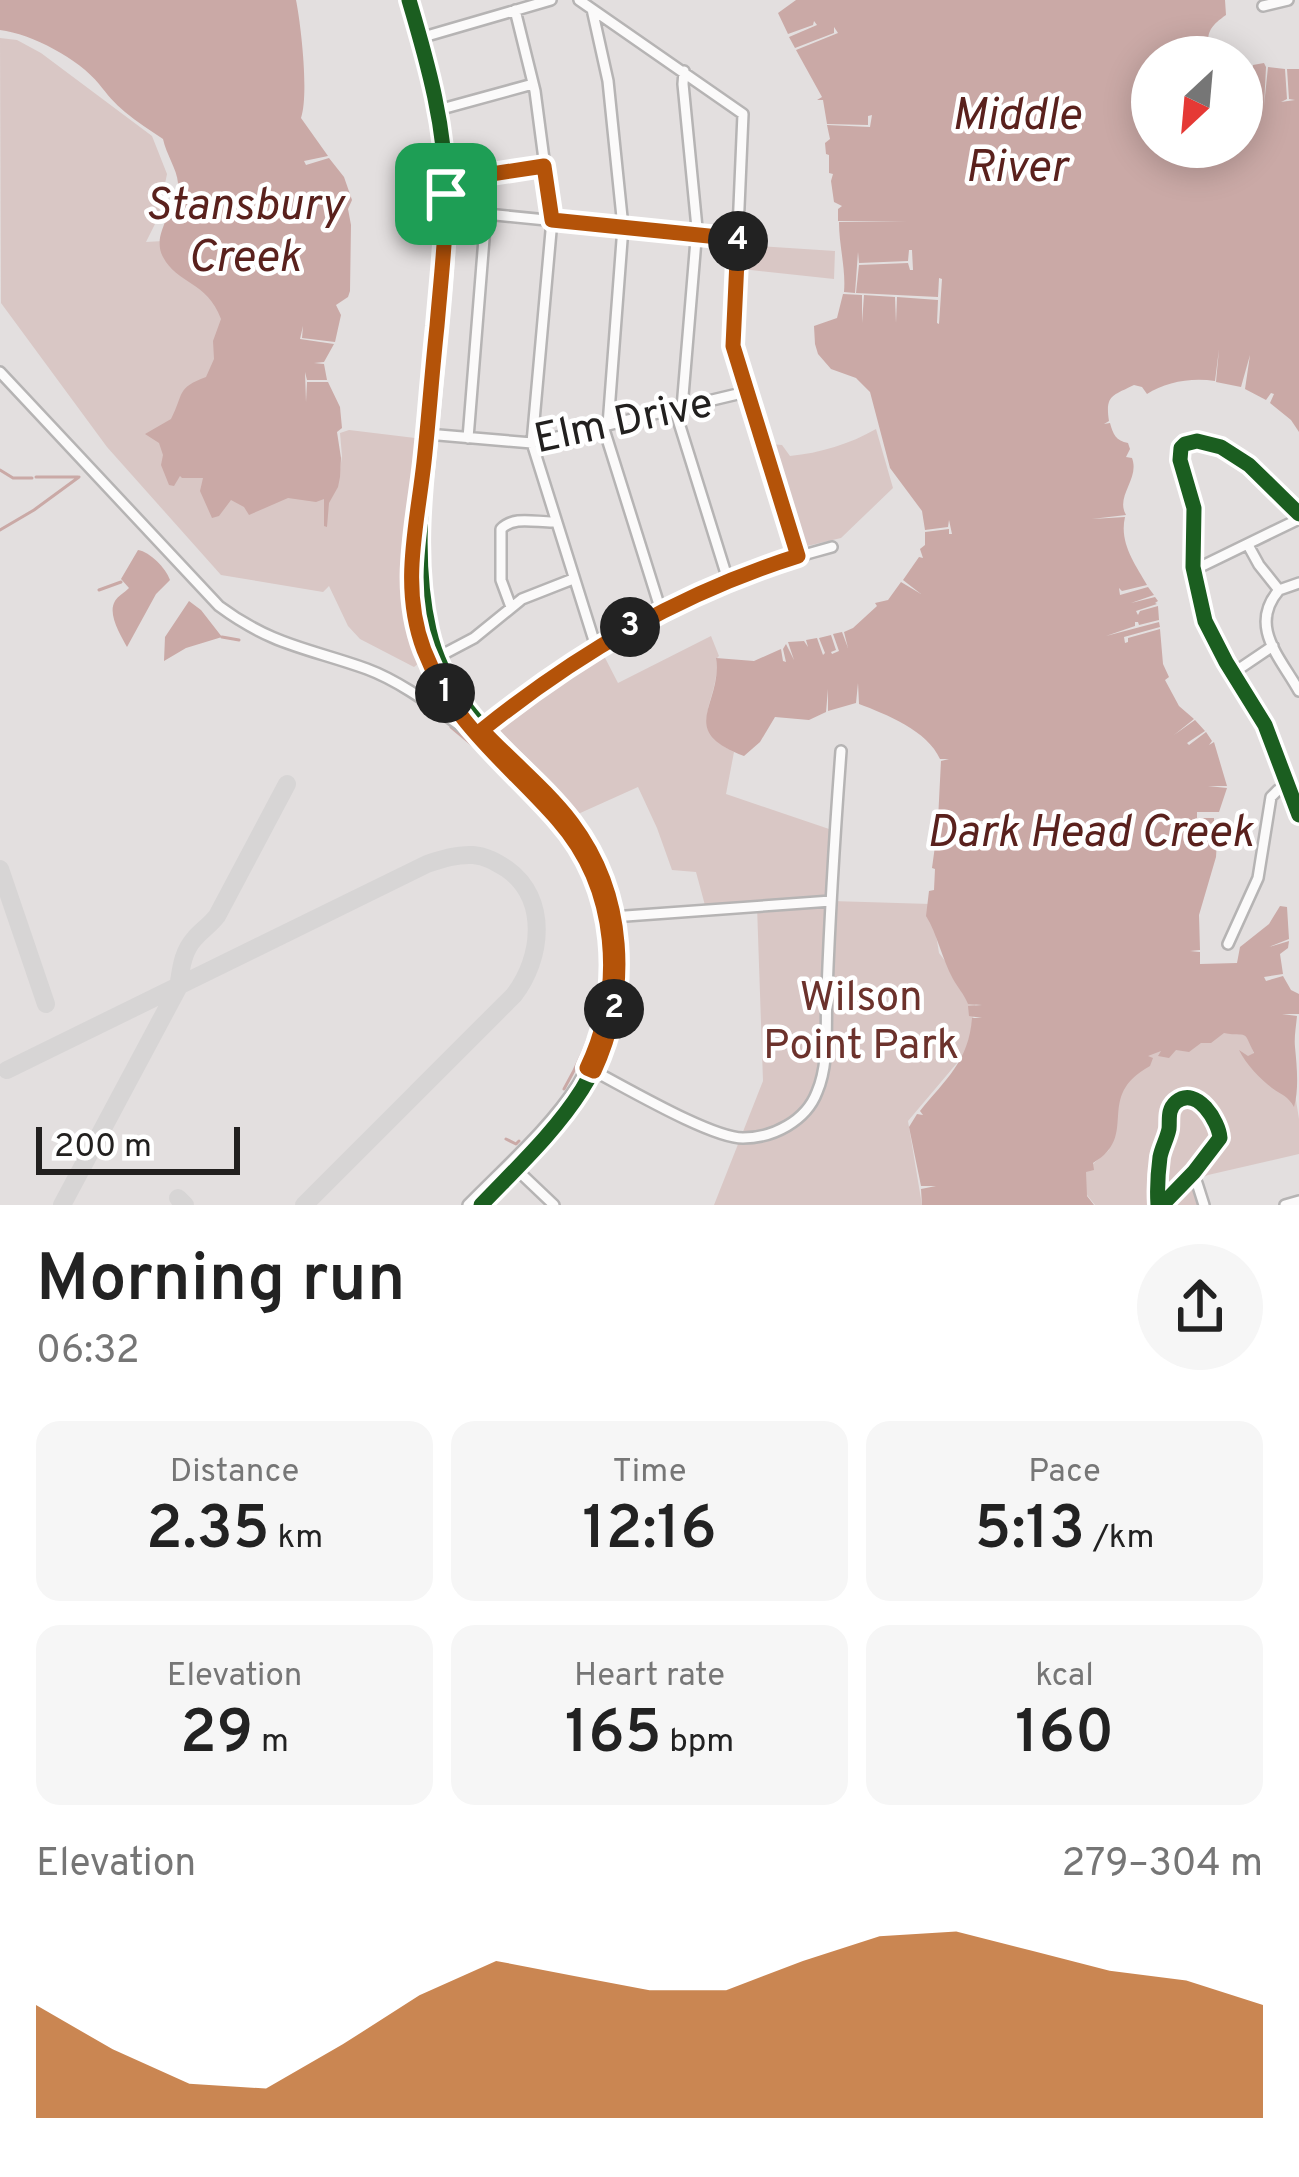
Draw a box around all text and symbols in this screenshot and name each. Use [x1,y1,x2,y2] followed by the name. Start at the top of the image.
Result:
[1131,36,1263,168] north arrow
[1131,36,1263,168] map controls
[951,89,1081,198] water label: Middle River
[395,143,497,245] pin
[413,161,479,227] icon: arrive
[145,179,346,288] water label: Stansbury Creek
[708,211,768,271] pin: 4
[727,220,749,262] text: 4
[530,379,718,468] street label: Elm Drive
[600,597,660,657] pin: 3
[620,606,640,648] text: 3
[415,663,475,723] pin: 1
[438,672,452,714] text: 1
[927,806,1255,863] water label: Dark Head Creek
[763,973,959,1074] park label: Wilson Point Park
[584,979,644,1039] pin: 2
[604,988,624,1030] text: 2
[36,1121,240,1174] scale bar
[54,1127,152,1169] text: 200 m
[36,1241,405,1324] text: Morning run
[1137,1244,1263,1370] button: share
[36,1328,140,1377] text: 06:32
[170,1452,299,1494] text: Distance
[613,1452,686,1494] text: Time
[1028,1452,1101,1494] text: Pace
[146,1494,270,1570] text: 2.35
[582,1494,717,1570] text: 12:16
[975,1494,1085,1570] text: 5:13
[270,1518,323,1560] text: km
[1085,1518,1154,1560] text: /km
[167,1656,302,1698] text: Elevation
[574,1656,725,1698] text: Heart rate
[1035,1656,1094,1698] text: kcal
[180,1698,253,1774] text: 29
[565,1698,662,1774] text: 165
[1015,1698,1114,1774] text: 160
[253,1722,289,1764] text: m
[662,1722,734,1764] text: bpm
[36,1841,196,1890] text: Elevation
[1061,1841,1263,1890] text: 279–304 m

